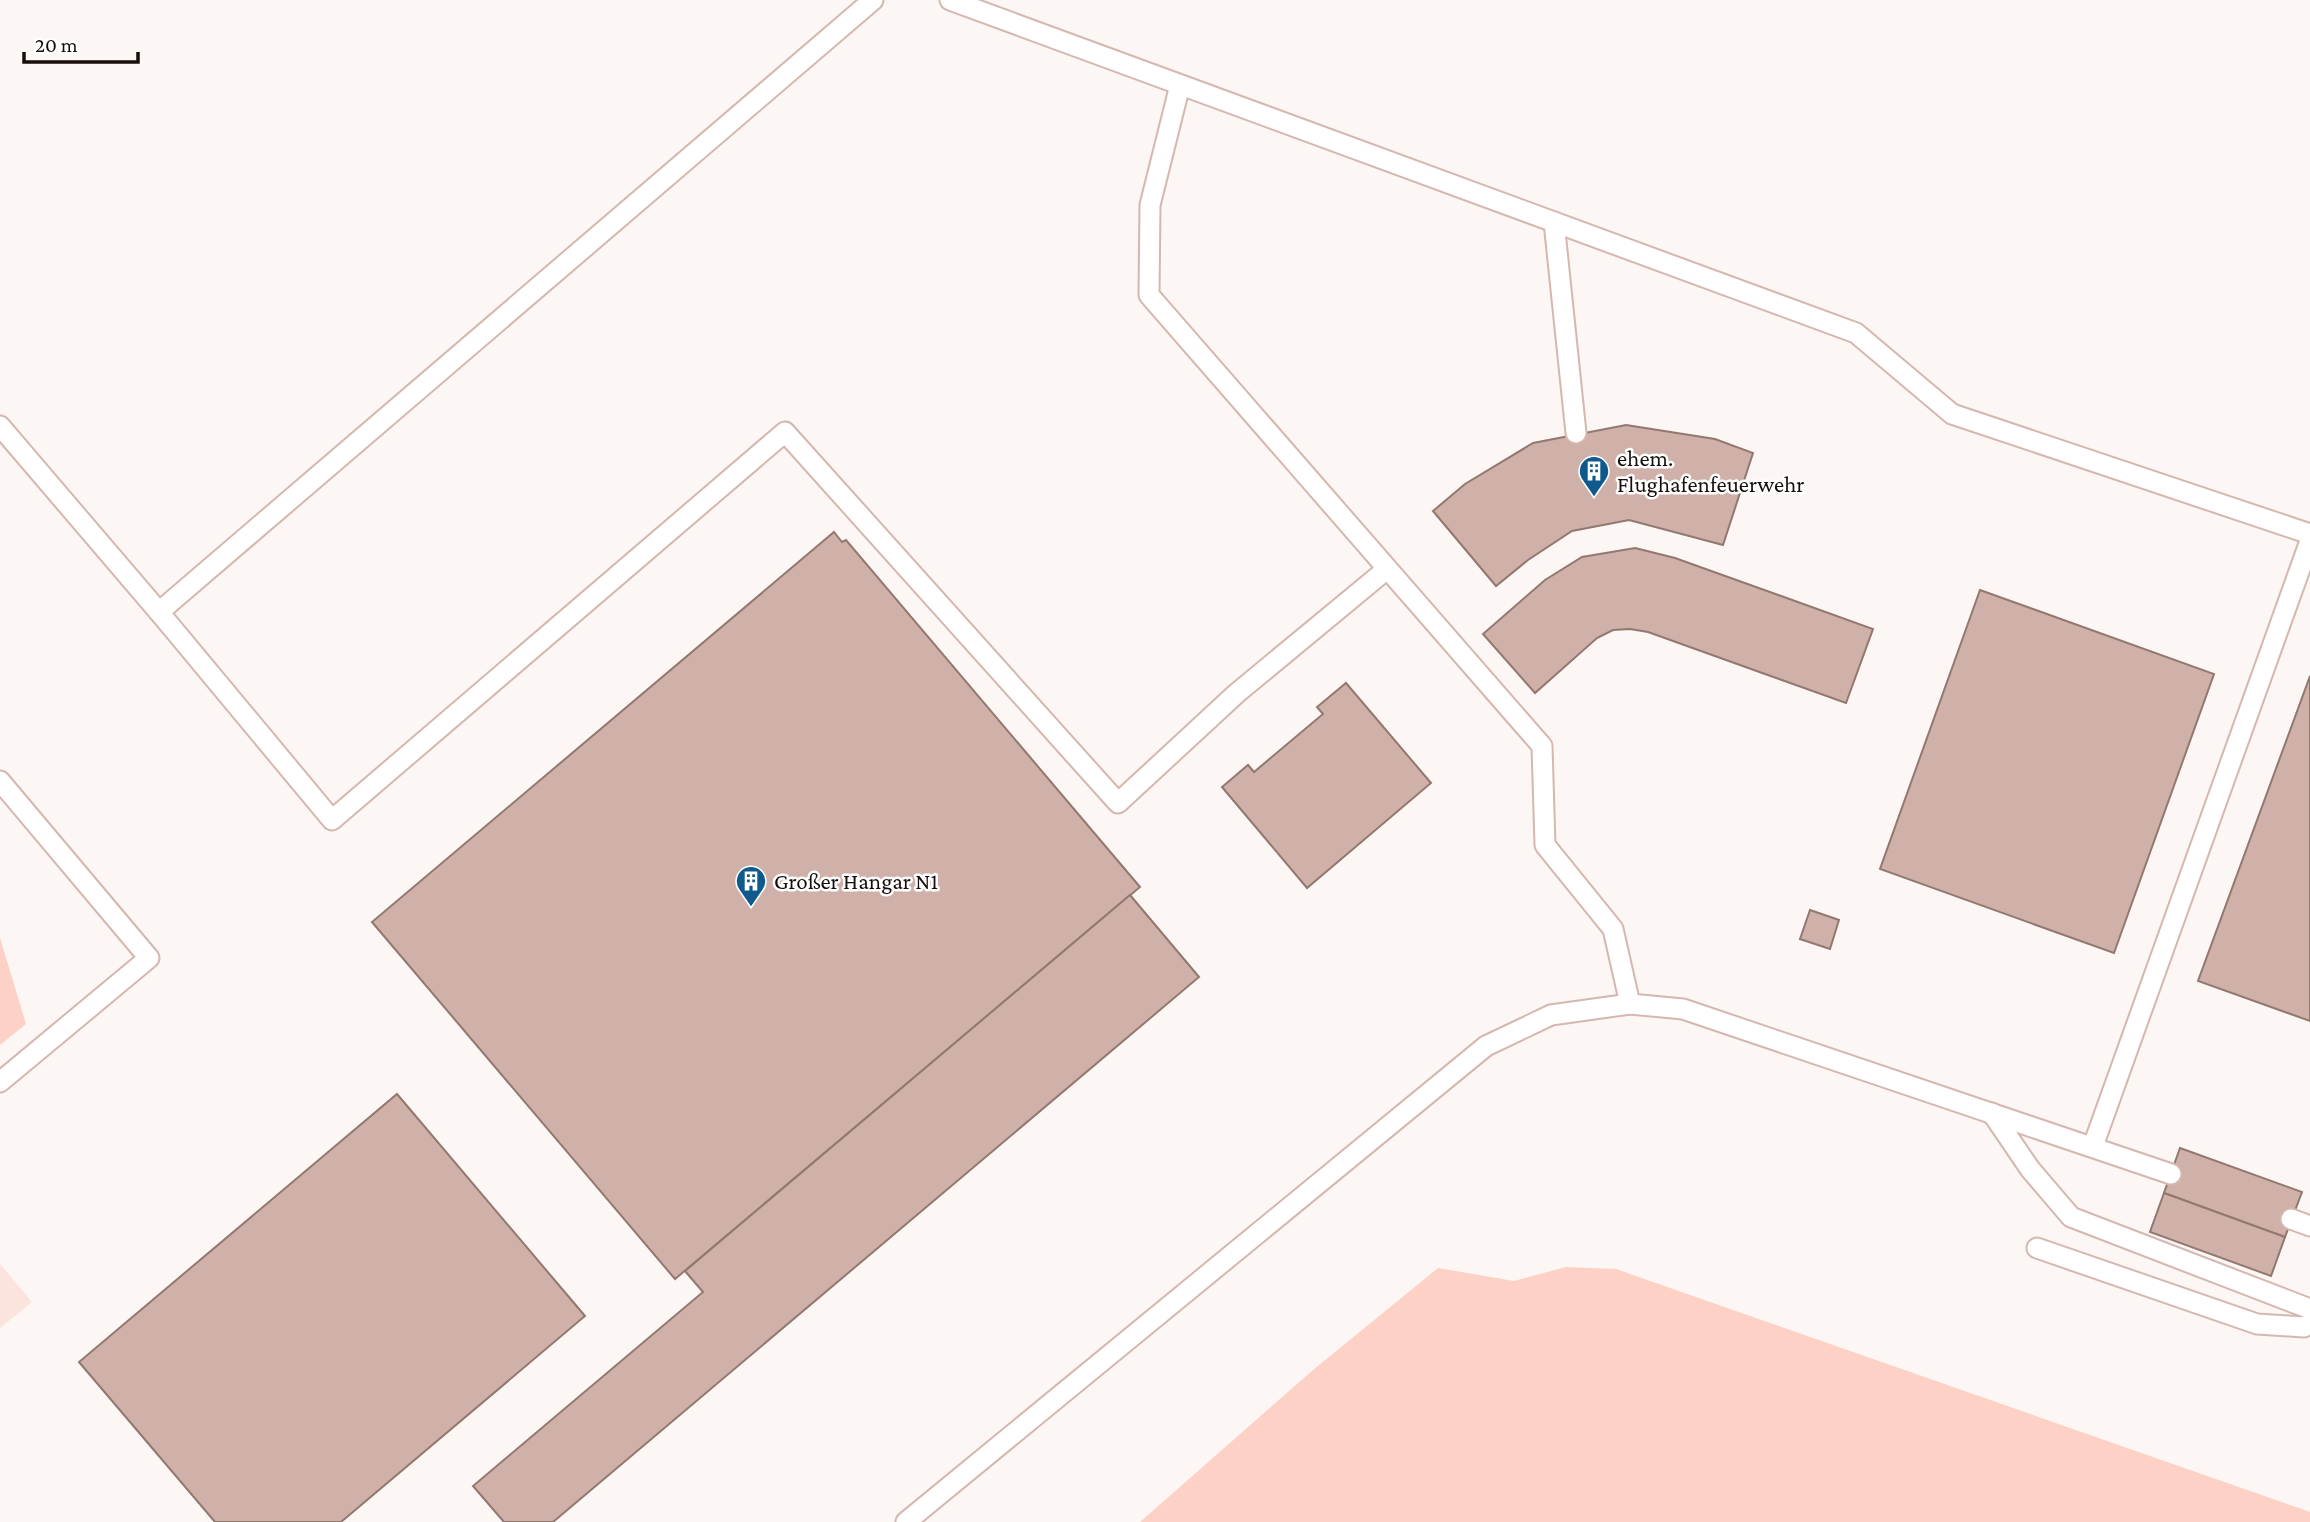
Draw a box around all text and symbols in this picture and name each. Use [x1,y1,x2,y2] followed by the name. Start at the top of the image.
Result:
[24,21,138,65] scale bar
[35,33,78,57] text: 20 m
[1617,445,1805,497] place label: ehem. Flughafenfeuerwehr
[1577,454,1611,498] building icon: ehem. Flughafenfeuerwehr
[734,864,768,908] building icon: Großer Hangar N1
[774,868,938,894] place label: Großer Hangar N1

